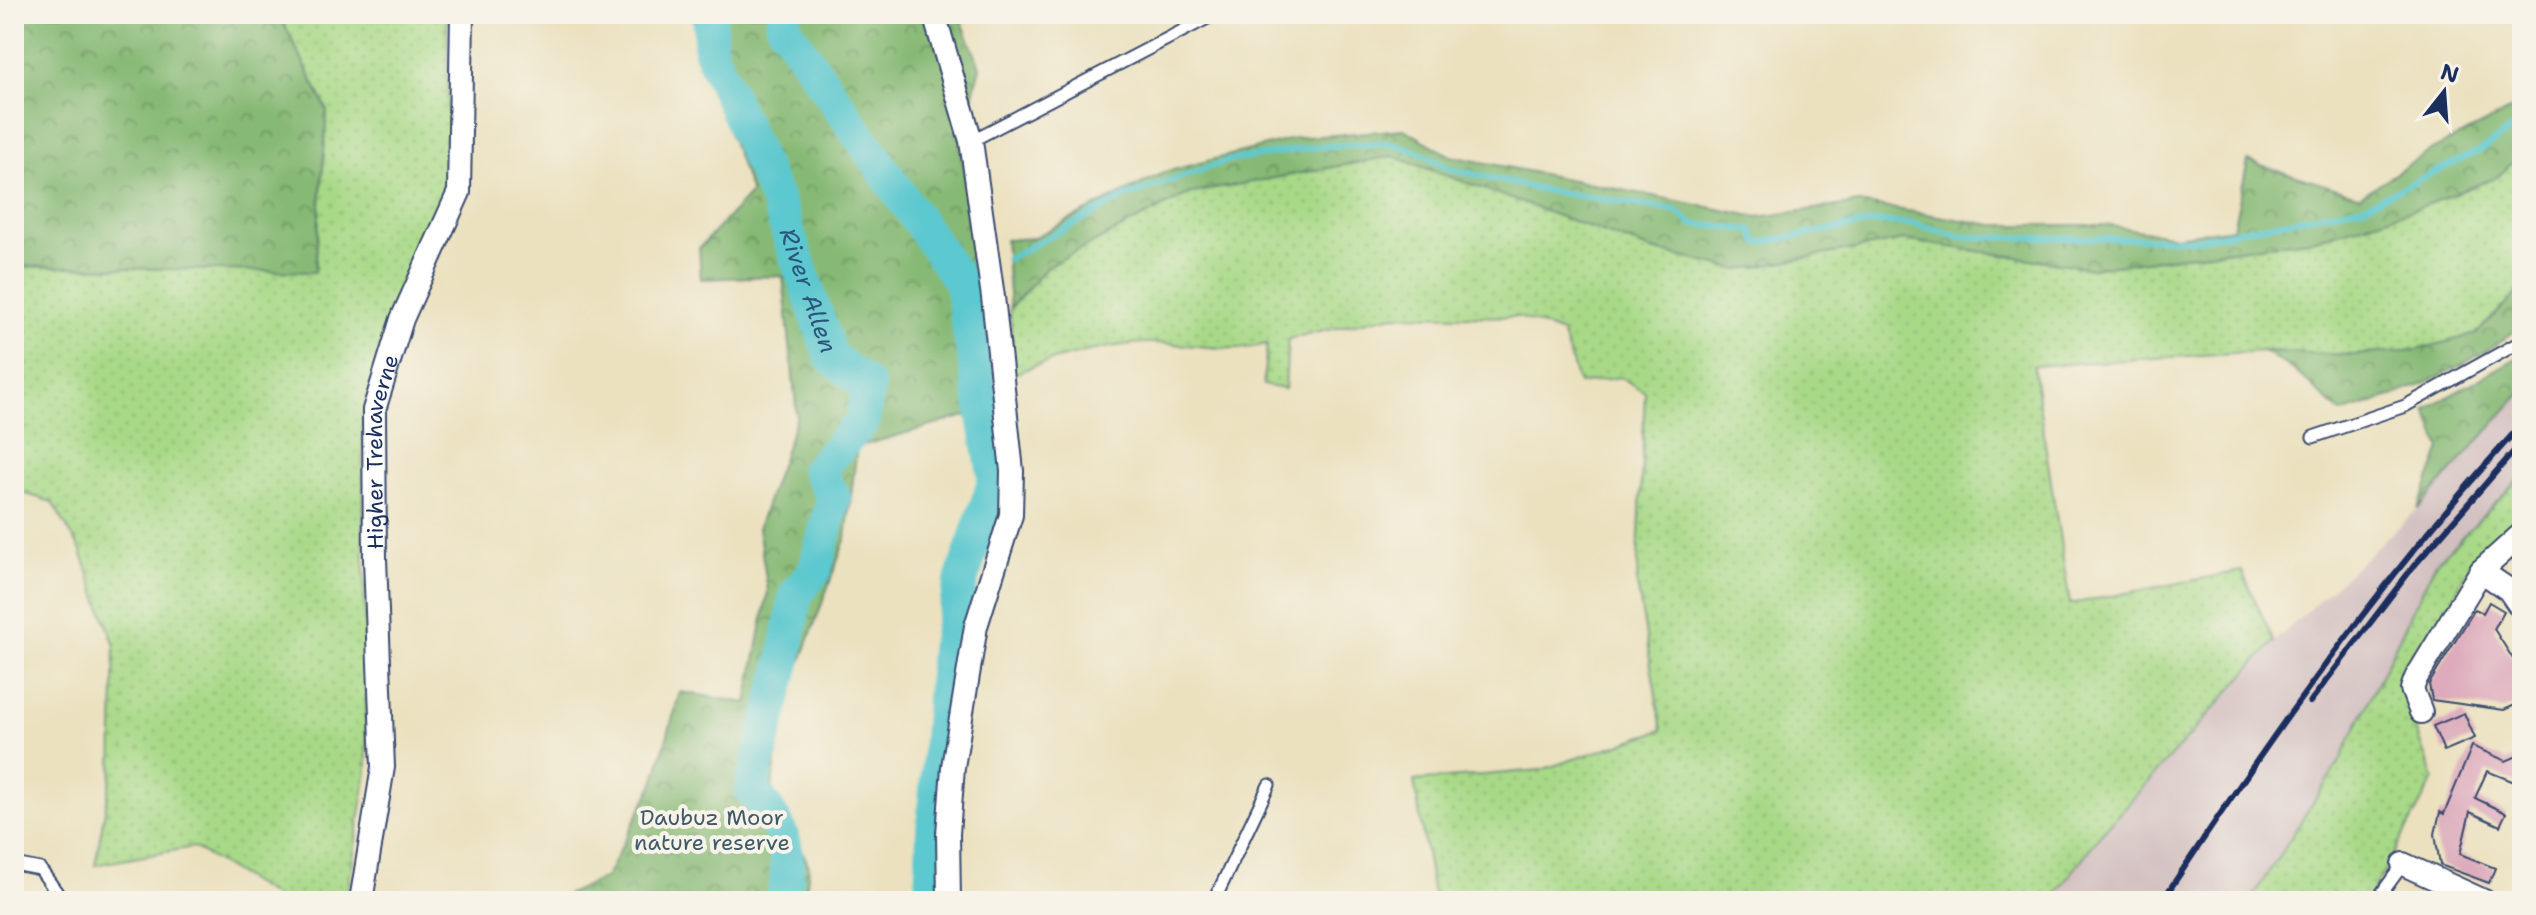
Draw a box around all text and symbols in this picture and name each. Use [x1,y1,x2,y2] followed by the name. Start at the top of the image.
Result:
[2404,52,2484,132] north arrow
[2437,57,2462,90] text: N
[772,224,844,357] water label: River Allen
[360,351,405,550] street label: Higher Trehaverne
[634,803,790,857] park label: Daubuz Moor nature reserve

